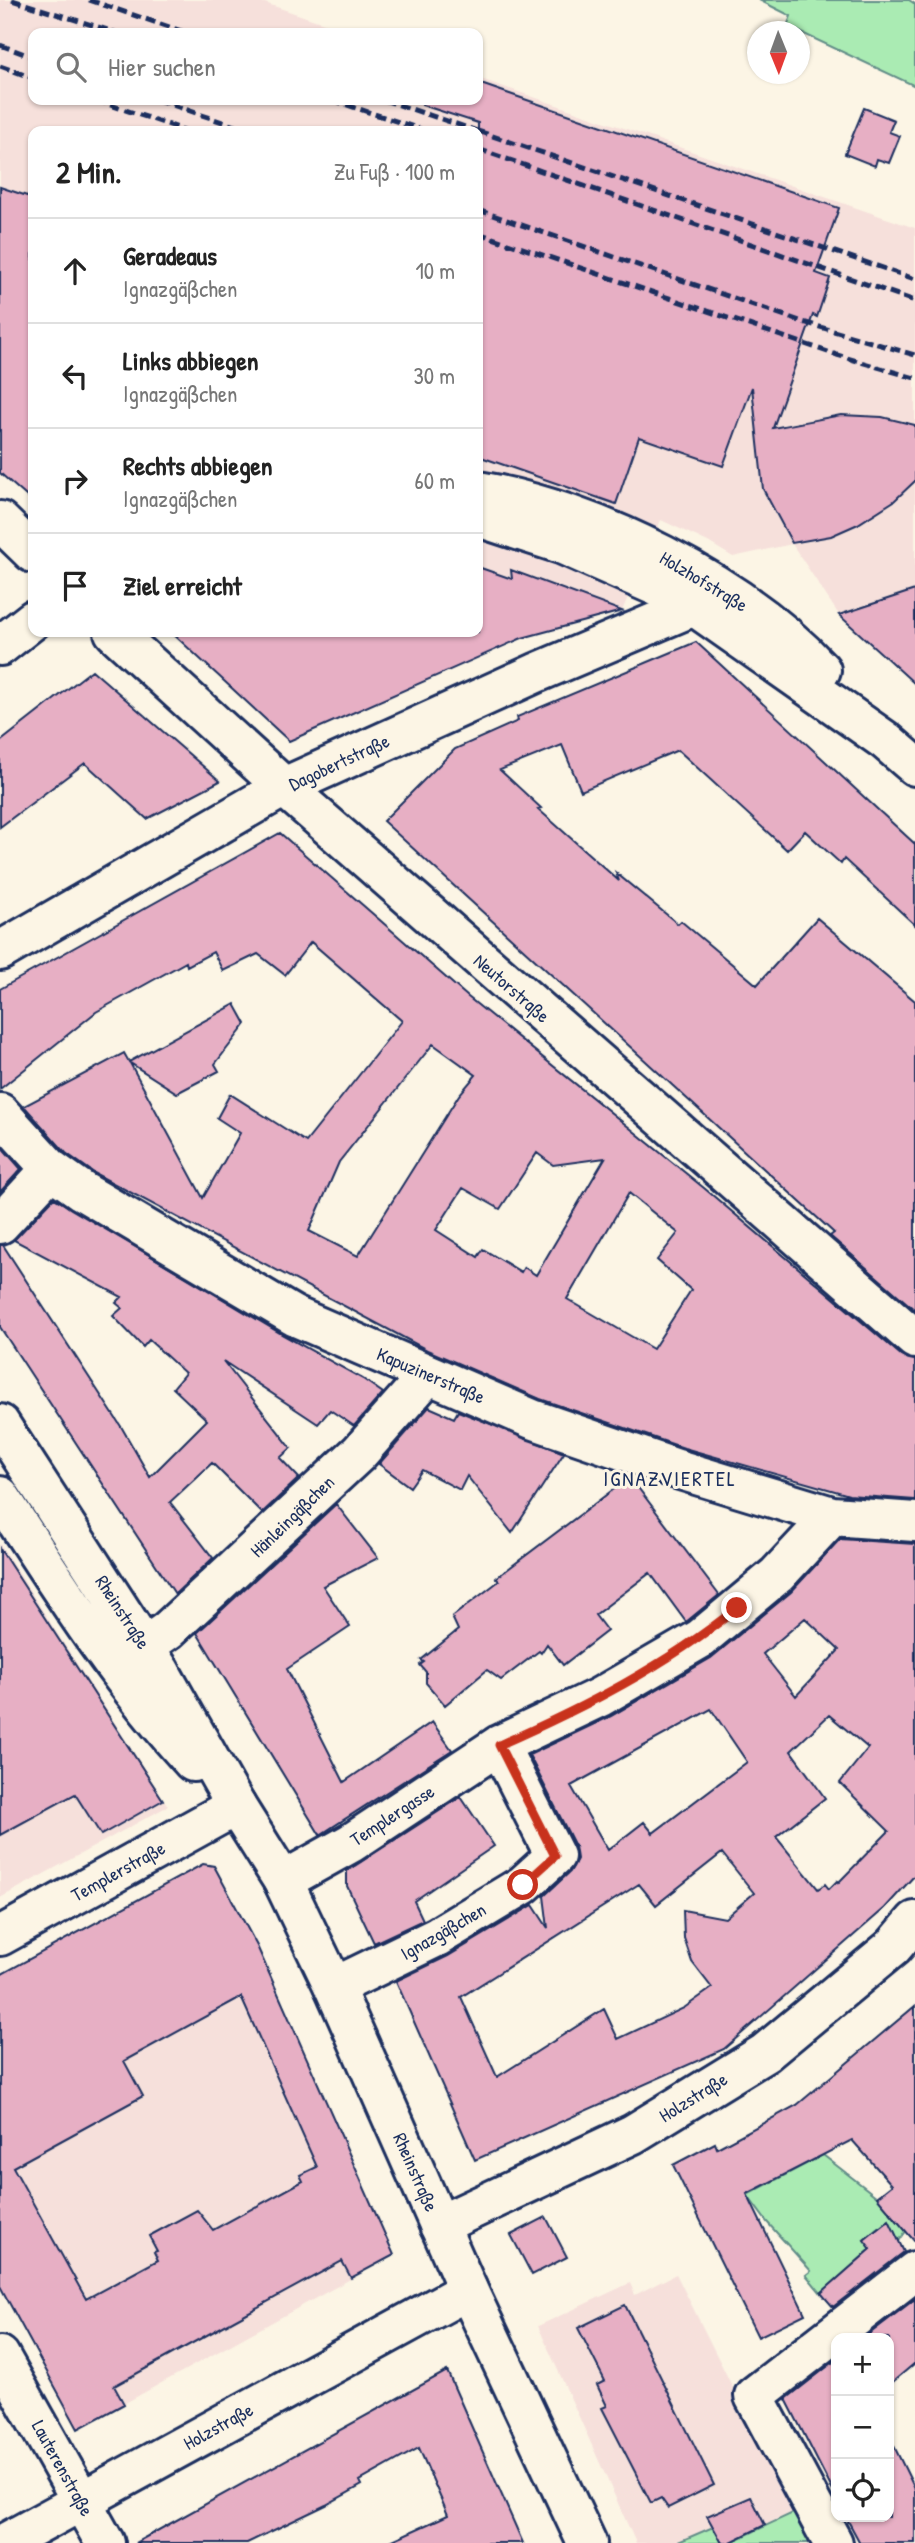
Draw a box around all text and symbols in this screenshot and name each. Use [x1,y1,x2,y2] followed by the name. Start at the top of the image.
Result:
[747,21,810,84] north arrow
[28,28,483,105] search box
[52,48,90,86] icon: search
[108,49,216,84] text: Hier suchen
[56,152,122,192] text: 2 Min.
[334,156,455,187] text: Zu Fuß · 100 m
[123,238,217,273] text: Geradeaus
[56,252,94,290] icon: ahead
[415,255,455,286] text: 10 m
[123,273,237,304] text: Ignazgäßchen
[123,343,259,378] text: Links abbiegen
[56,357,94,395] icon: left
[413,360,455,391] text: 30 m
[123,378,237,409] text: Ignazgäßchen
[123,448,273,483] text: Rechts abbiegen
[56,462,94,500] icon: right
[415,465,455,496] text: 60 m
[123,483,237,514] text: Ignazgäßchen
[655,545,753,618] street label: Holzhofstraße
[56,567,94,605] icon: arrive
[123,568,242,603] text: Ziel erreicht
[285,727,394,797] street label: Dagobertstraße
[468,948,556,1029] street label: Neutorstraße
[373,1341,489,1410] street label: Kapuzinerstraße
[603,1464,737,1493] district label: IGNAZVIERTEL
[244,1469,340,1563] street label: Hänleingäßchen
[89,1570,157,1654] street label: Rheinstraße
[721,1592,752,1623] route end
[345,1778,440,1852] street label: Templergasse
[66,1834,170,1908] street label: Templerstraße
[507,1869,538,1900] route start
[396,1896,490,1966] street label: Ignazgäßchen
[654,2066,732,2128] street label: Holzstraße
[387,2129,445,2216] street label: Rheinstraße
[831,2333,894,2522] map controls
[831,2333,894,2396] button: +
[178,2396,258,2456] street label: Holzstraße
[831,2396,894,2459] button: −
[26,2415,100,2521] street label: Lauterenstraße
[831,2459,894,2522] button: locate

